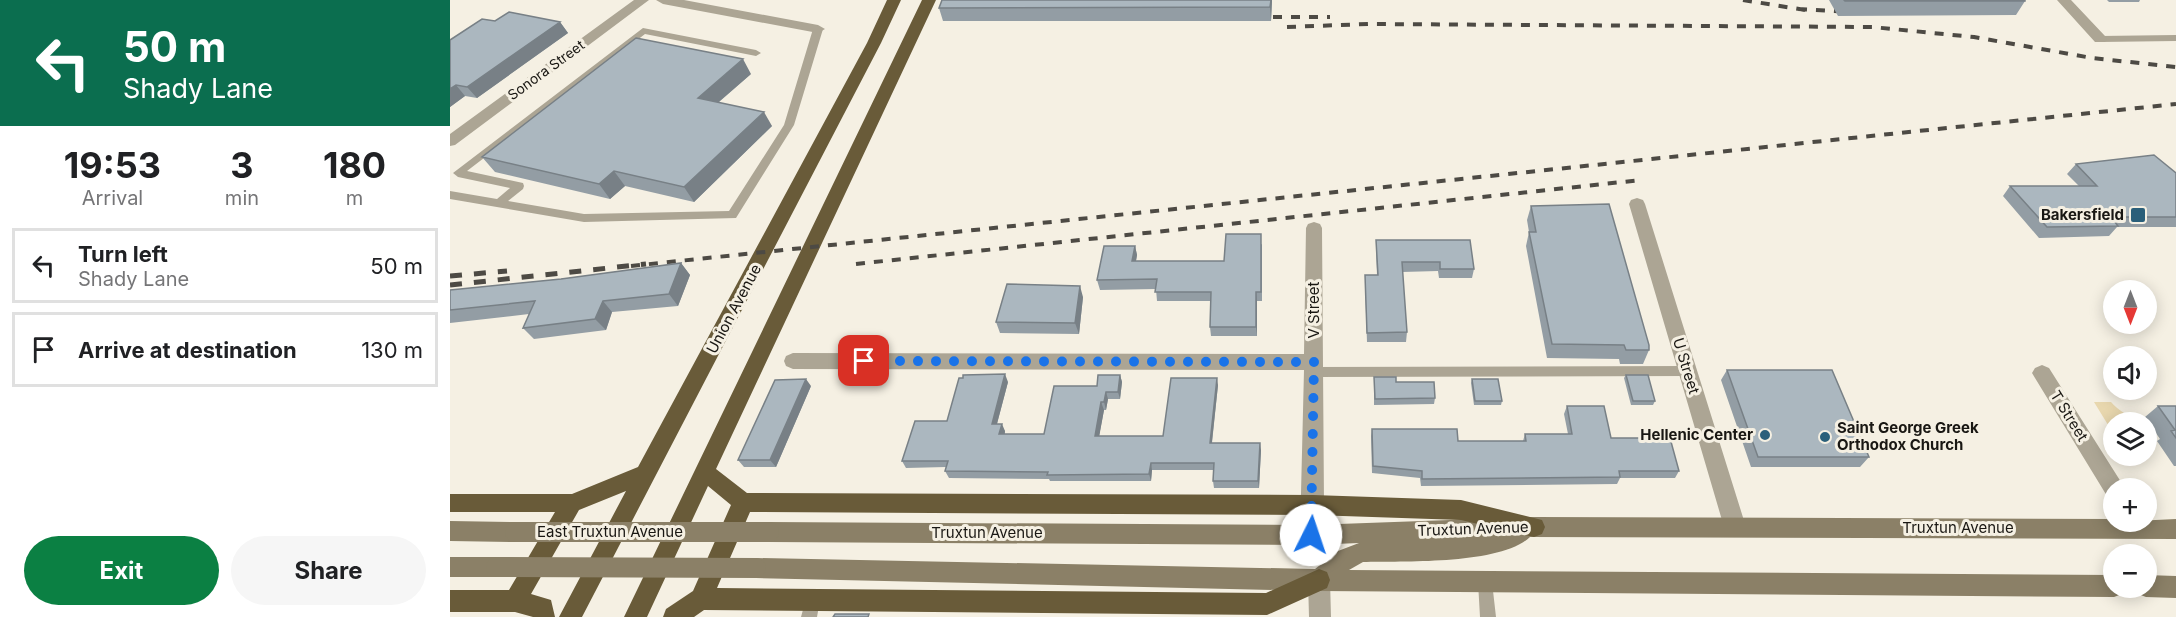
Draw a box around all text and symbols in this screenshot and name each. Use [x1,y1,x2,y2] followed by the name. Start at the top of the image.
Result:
[123,21,226,72] text: 50 m
[24,24,102,102] icon: left
[504,36,588,103] street label: Sonora Street
[123,72,273,105] text: Shady Lane
[64,143,161,187] text: 19:53
[230,143,254,187] text: 3
[323,143,386,187] text: 180
[82,186,143,210] text: Arrival
[225,186,259,210] text: min
[346,186,363,210] text: m
[2041,205,2124,224] place label: Bakersfield
[2129,206,2147,224] marker: Bakersfield
[78,241,168,267] text: Turn left
[27,249,60,282] icon: left
[370,253,423,279] text: 50 m
[702,261,765,357] street label: Union Avenue
[78,267,189,291] text: Shady Lane
[2103,280,2157,334] north arrow
[2103,280,2157,598] map controls
[1304,281,1323,338] street label: V Street
[27,333,60,366] icon: arrive
[838,335,889,386] pin
[1669,335,1704,396] street label: U Street
[78,337,297,363] text: Arrive at destination
[361,337,423,363] text: 130 m
[847,344,880,377] icon: arrive
[2103,346,2157,400] button: sound
[2046,387,2092,445] street label: T Street
[2103,412,2157,466] button: layers
[1837,418,1979,454] place label: Saint George Greek Orthodox Church
[1640,425,1753,444] place label: Hellenic Center
[1758,428,1772,442] marker: Hellenic Center
[1818,430,1832,444] marker: Saint George Greek Orthodox Church
[2103,478,2157,532] button: +
[1279,503,1343,567] position arrow
[1417,517,1529,540] street label: Truxtun Avenue
[1902,518,2014,537] street label: Truxtun Avenue
[537,522,683,541] street label: East Truxtun Avenue
[931,523,1043,542] street label: Truxtun Avenue
[24,536,219,605] button: Exit
[231,536,426,605] button: Share
[2103,544,2157,598] button: −

